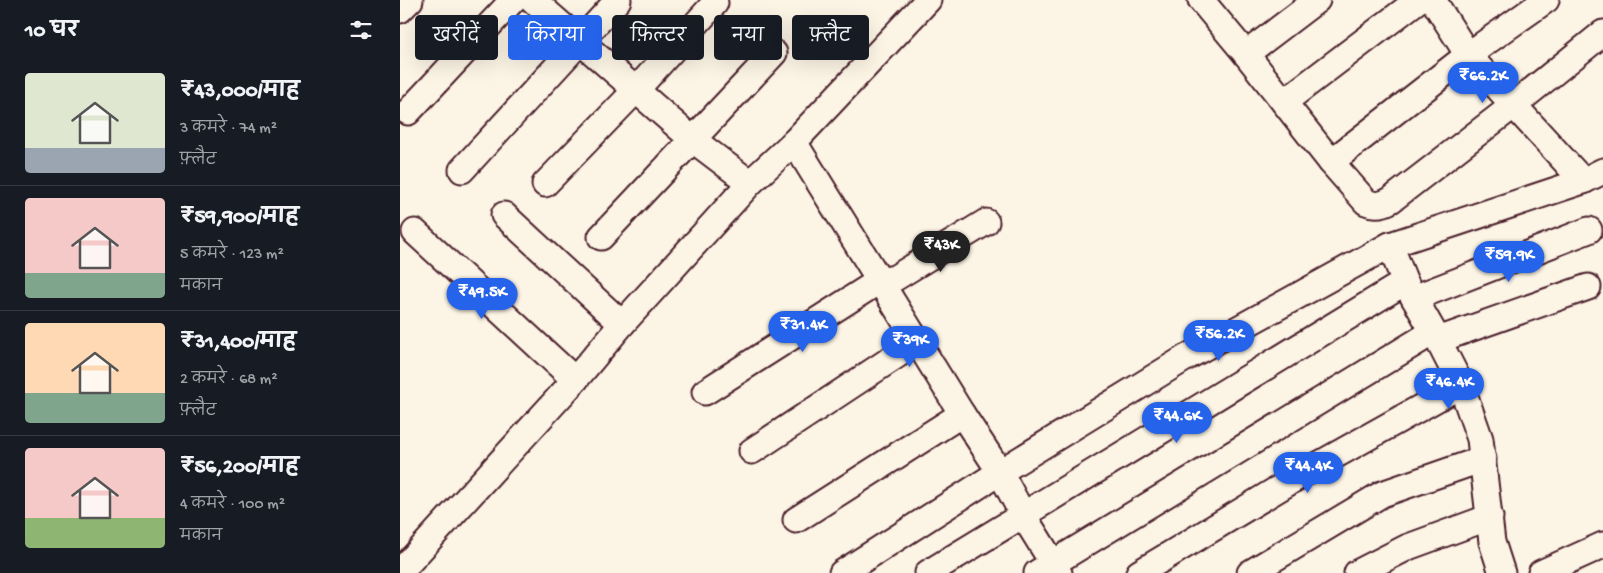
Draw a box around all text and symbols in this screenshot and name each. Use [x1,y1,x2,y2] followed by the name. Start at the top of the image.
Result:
[415,15,498,60] chip: खरीदें
[508,15,602,60] chip: किराया
[612,15,704,60] chip: फ़िल्टर
[714,15,782,60] chip: नया
[792,15,869,60] chip: फ़्लैट
[347,16,375,44] icon: filters
[25,20,78,45] text: 10 घर
[1442,62,1524,104] pin: ₹66.2K
[1459,68,1507,87] text: ₹66.2K
[180,80,300,105] text: ₹43,000/माह
[65,93,125,153] icon: home
[180,120,277,139] text: 3 कमरे · 74 m²
[180,152,216,171] text: फ़्लैट
[180,206,299,231] text: ₹59,900/माह
[65,218,125,278] icon: home
[911,230,971,273] pin: ₹43K
[923,237,959,256] text: ₹43K
[1468,240,1550,283] pin: ₹59.9K
[180,246,284,265] text: 5 कमरे · 123 m²
[1484,247,1534,266] text: ₹59.9K
[180,278,222,297] text: मकान
[441,278,523,320] pin: ₹49.5K
[458,284,506,303] text: ₹49.5K
[762,310,844,353] pin: ₹31.4K
[779,317,827,336] text: ₹31.4K
[1178,320,1260,362] pin: ₹56.2K
[880,326,940,368] pin: ₹39K
[1194,326,1244,345] text: ₹56.2K
[180,331,296,356] text: ₹31,400/माह
[892,332,928,351] text: ₹39K
[65,343,125,403] icon: home
[1408,368,1490,410] pin: ₹46.4K
[180,371,278,390] text: 2 कमरे · 68 m²
[1425,374,1473,393] text: ₹46.4K
[1136,402,1218,444] pin: ₹44.6K
[180,403,216,422] text: फ़्लैट
[1153,408,1201,427] text: ₹44.6K
[1267,452,1349,494] pin: ₹44.4K
[180,456,299,481] text: ₹56,200/माह
[1284,458,1332,477] text: ₹44.4K
[65,468,125,528] icon: home
[180,496,285,515] text: 4 कमरे · 100 m²
[180,528,222,547] text: मकान

